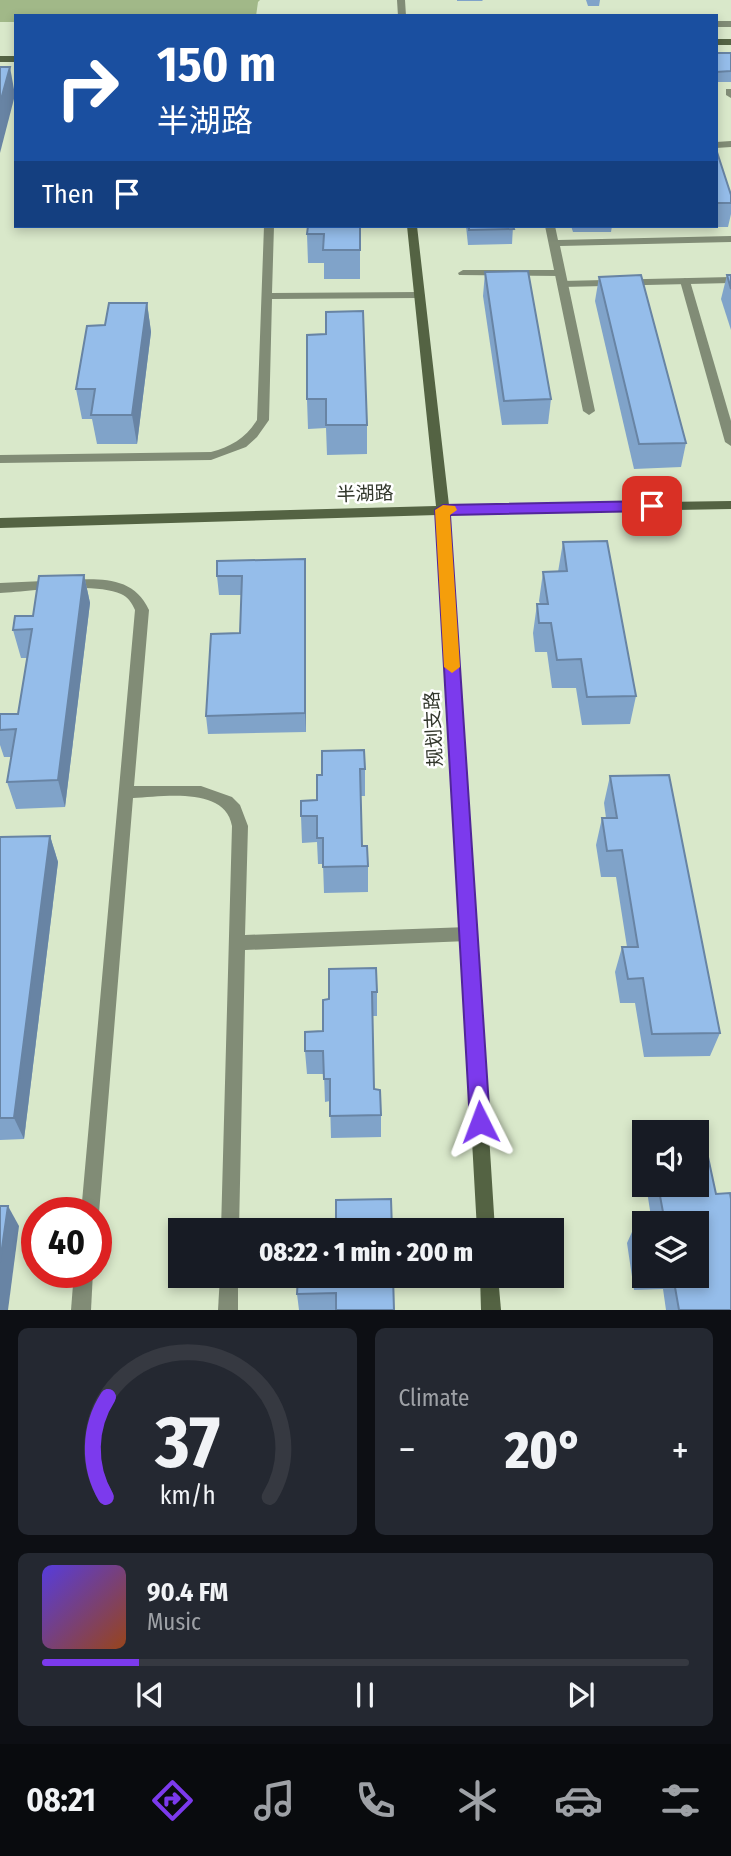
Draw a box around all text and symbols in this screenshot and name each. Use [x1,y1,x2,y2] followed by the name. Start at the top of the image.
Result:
[157,35,276,94] text: 150 m
[42,42,133,133] icon: right
[157,102,253,140] text: 半湖路
[108,175,146,213] icon: arrive
[42,179,94,210] text: Then
[622,476,682,536] pin
[336,481,394,506] street label: 半湖路
[633,487,671,525] icon: arrive
[420,690,447,768] street label: 规划支路
[443,1085,517,1159] position arrow
[632,1120,709,1288] map controls
[632,1120,709,1197] button: sound
[21,1197,112,1288] speed limit sign: 40
[632,1211,709,1288] button: layers
[259,1237,473,1268] text: 08:22 · 1 min · 200 m
[399,1384,469,1412] text: Climate
[154,1400,220,1487] text: 37
[505,1419,582,1482] text: 20°
[399,1427,416,1473] text: −
[672,1427,689,1473] text: +
[159,1481,215,1511] text: km/h
[147,1577,228,1608] text: 90.4 FM
[147,1608,201,1636] text: Music
[131,1676,169,1714] icon: previous
[346,1676,384,1714] icon: pause
[562,1676,600,1714] icon: next
[148,1776,197,1825] icon: directions
[250,1776,299,1825] icon: music
[351,1776,400,1825] icon: phone
[453,1776,502,1825] icon: climate
[554,1776,603,1825] icon: car
[656,1776,705,1825] icon: filters
[26,1781,96,1819] text: 08:21

